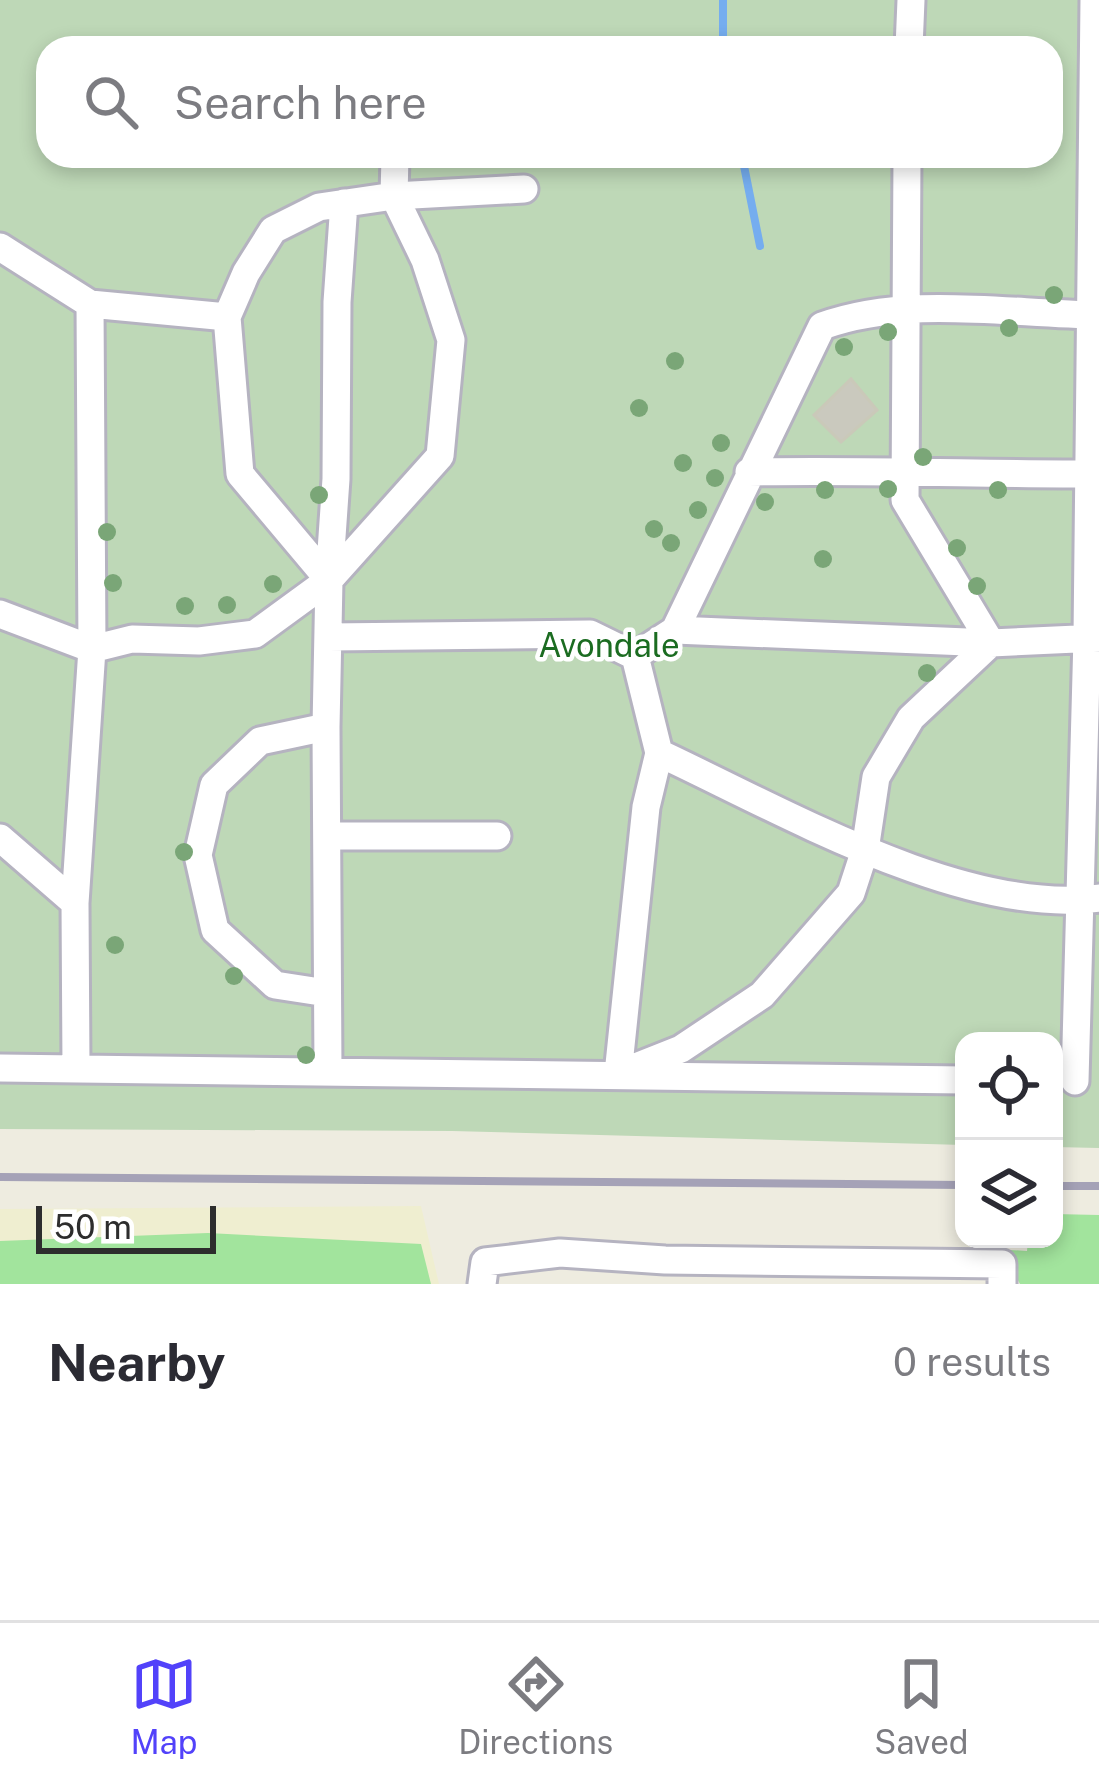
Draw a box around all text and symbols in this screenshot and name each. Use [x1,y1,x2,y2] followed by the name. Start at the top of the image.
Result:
[36,36,1063,168] search box
[78,69,144,135] icon: search
[174,76,427,129] text: Search here
[538,626,680,664] park label: Avondale
[955,1032,1063,1248] map controls
[955,1032,1063,1140] button: locate
[955,1140,1063,1248] button: layers
[36,1200,216,1253] scale bar
[54,1208,132,1246] text: 50 m
[48,1333,225,1392] text: Nearby
[893,1339,1051,1385] text: 0 results
[130,1651,197,1761] tab: Map
[458,1651,613,1761] tab: Directions
[874,1651,969,1761] tab: Saved

